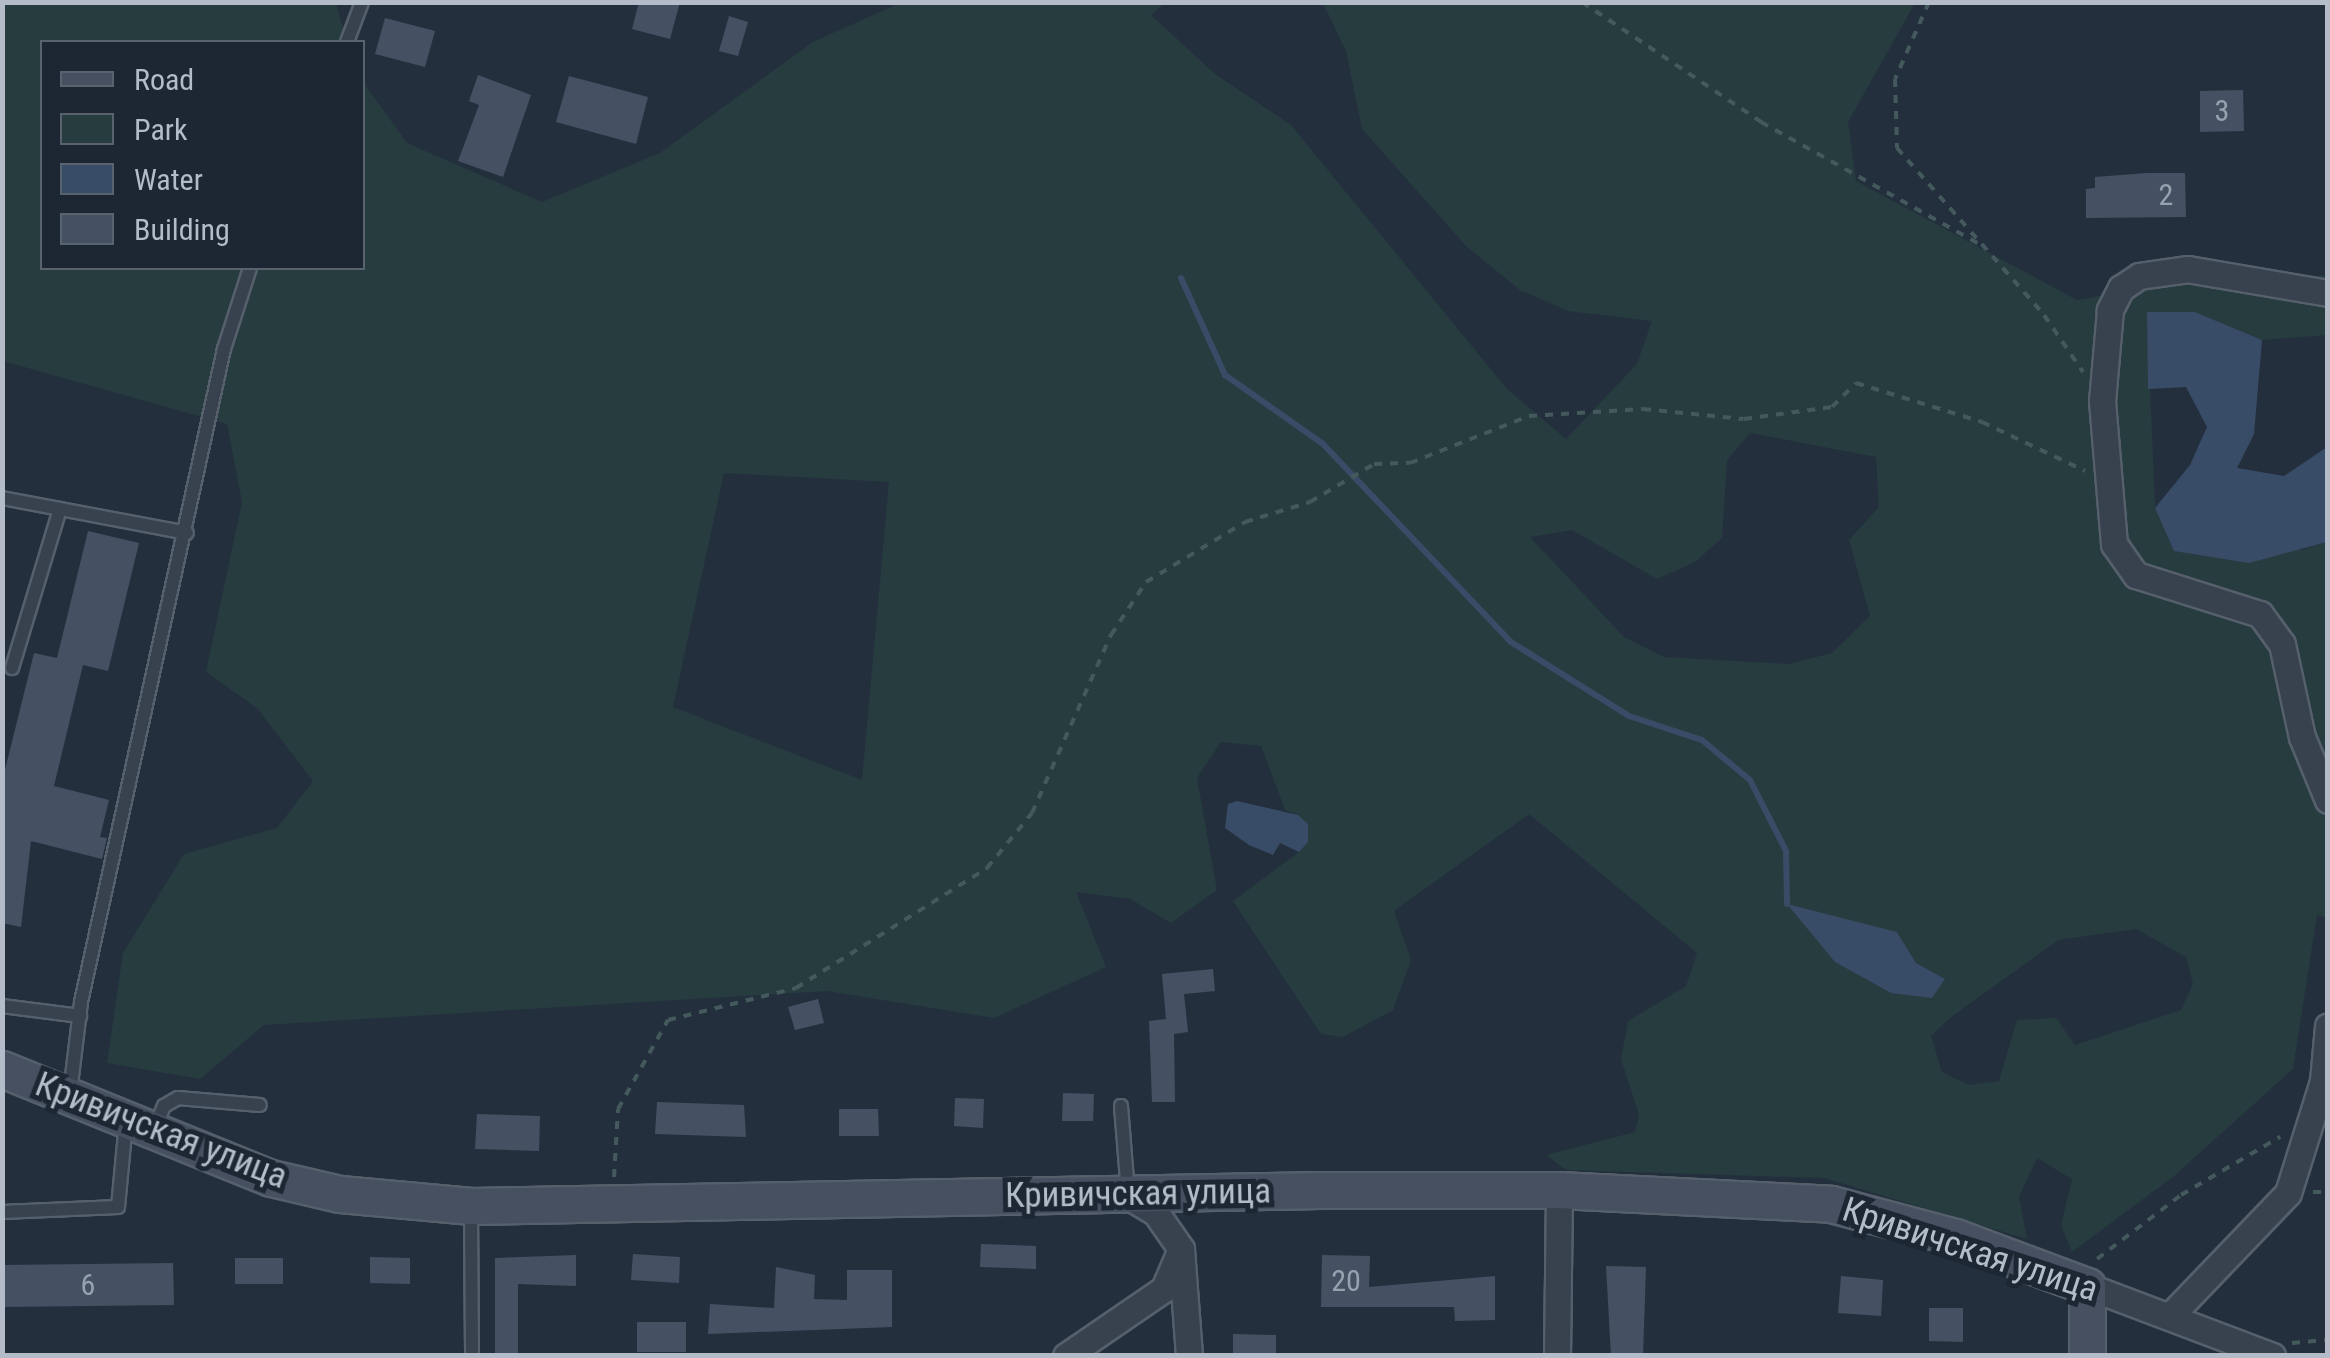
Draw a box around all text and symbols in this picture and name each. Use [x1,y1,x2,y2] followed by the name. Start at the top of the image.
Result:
[40,40,365,270] legend
[134,62,194,97] text: Road
[2215,93,2229,129] house number: 3
[134,112,188,147] text: Park
[134,162,203,197] text: Water
[2159,177,2173,213] house number: 2
[134,212,230,247] text: Building
[29,1064,293,1198] street label: Кривичская улица
[1005,1171,1271,1217] street label: Кривичская улица
[1837,1189,2103,1311] street label: Кривичская улица
[1331,1263,1361,1299] house number: 20
[81,1267,95,1303] house number: 6

